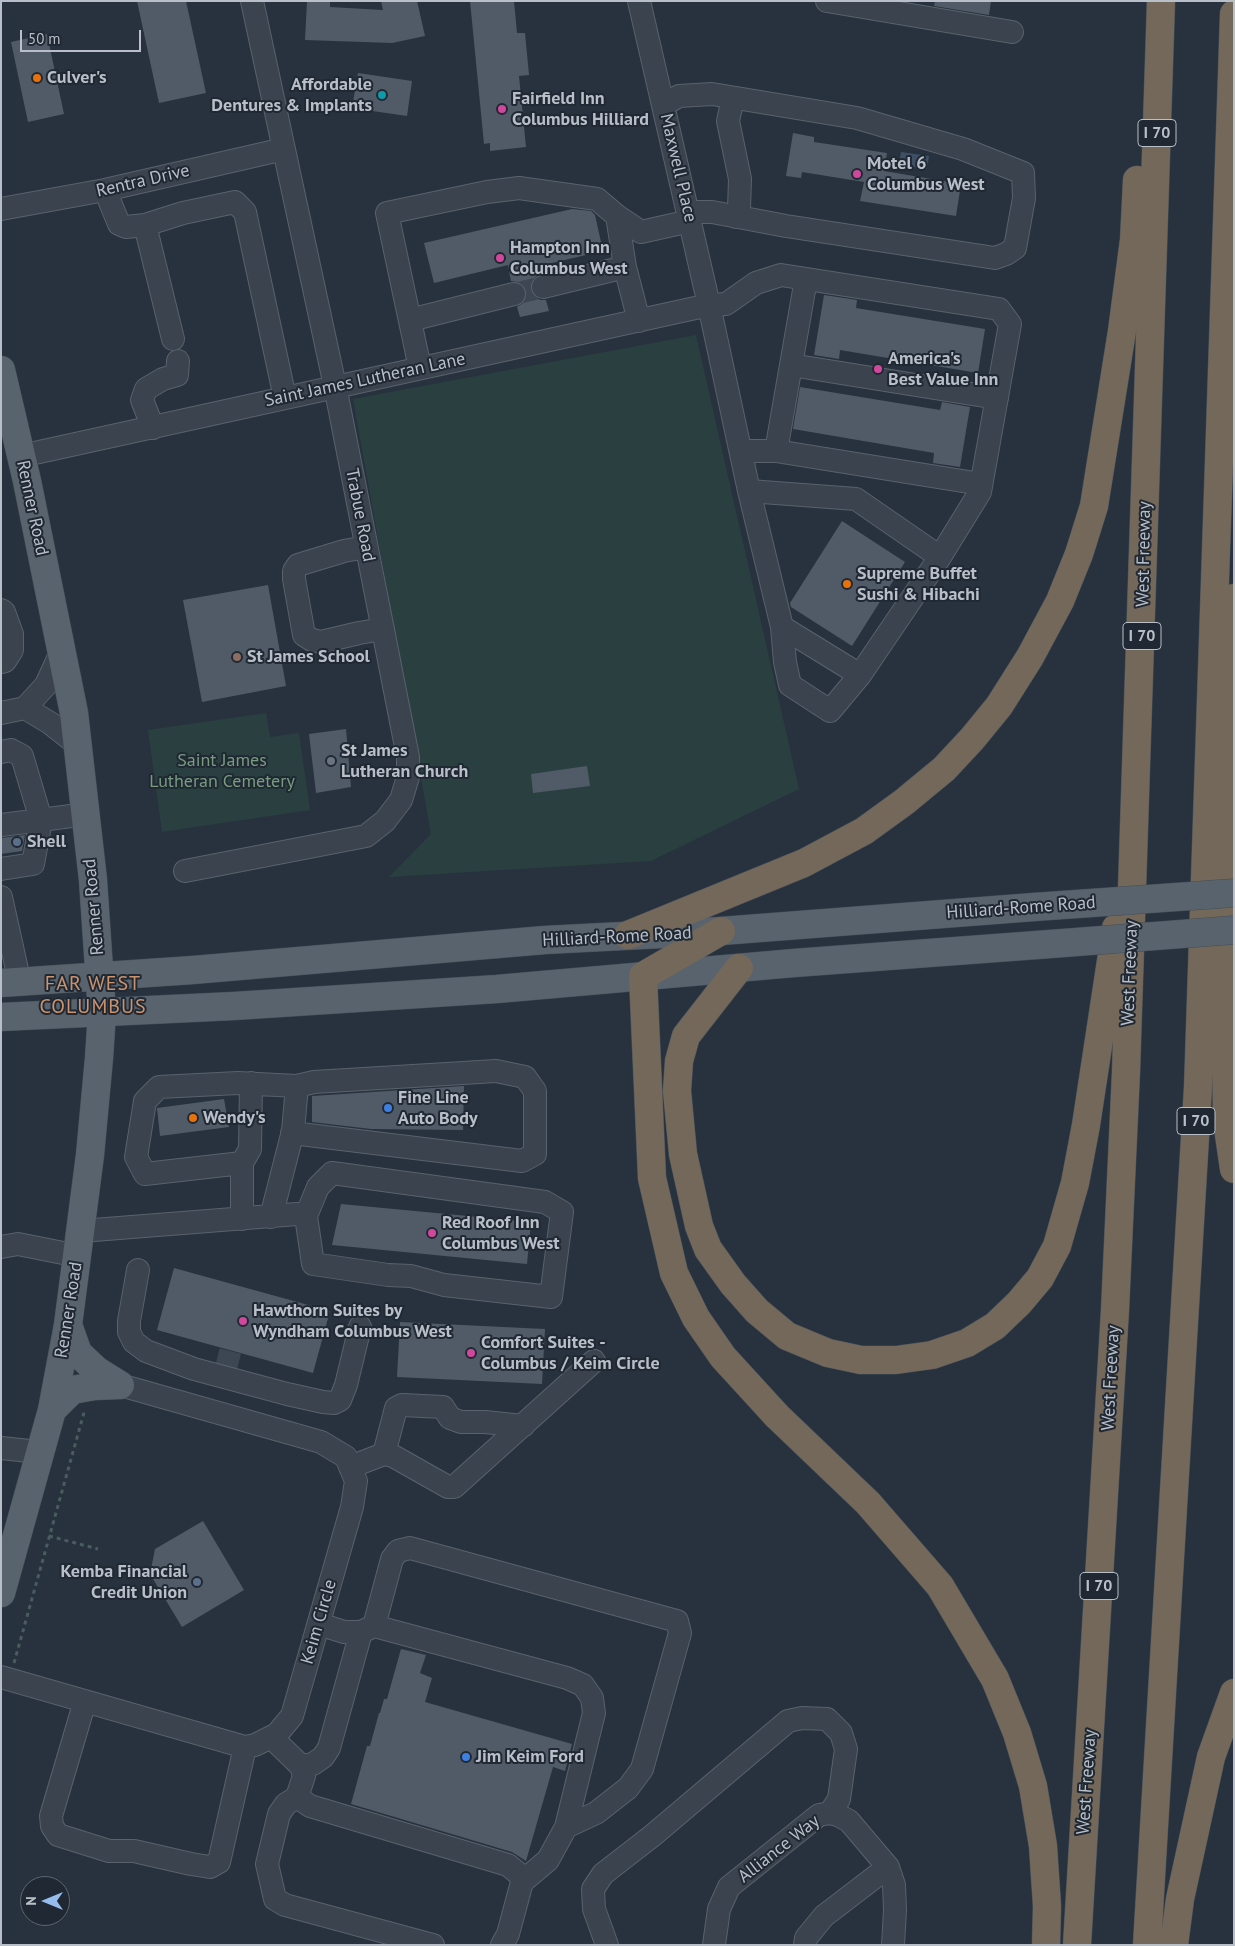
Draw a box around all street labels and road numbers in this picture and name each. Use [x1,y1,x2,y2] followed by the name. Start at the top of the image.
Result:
[655,111,701,225] street label: Maxwell Place
[1138,120,1176,146] road number: I 70
[94,160,192,202] street label: Rentra Drive
[263,348,467,412] street label: Saint James Lutheran Lane
[11,458,53,558] street label: Renner Road
[340,466,380,564] street label: Trabue Road
[1132,501,1156,607] street label: West Freeway
[1123,622,1161,650] road number: I 70
[79,858,109,956] street label: Renner Road
[946,892,1096,924] street label: Hilliard-Rome Road
[1117,920,1143,1026] street label: West Freeway
[542,922,692,952] street label: Hilliard-Rome Road
[1177,1108,1215,1134] road number: I 70
[51,1260,87,1360] street label: Renner Road
[1097,1325,1125,1431] street label: West Freeway
[1080,1572,1118,1600] road number: I 70
[297,1577,341,1667] street label: Keim Circle
[1073,1729,1101,1835] street label: West Freeway
[734,1810,824,1888] street label: Alliance Way

